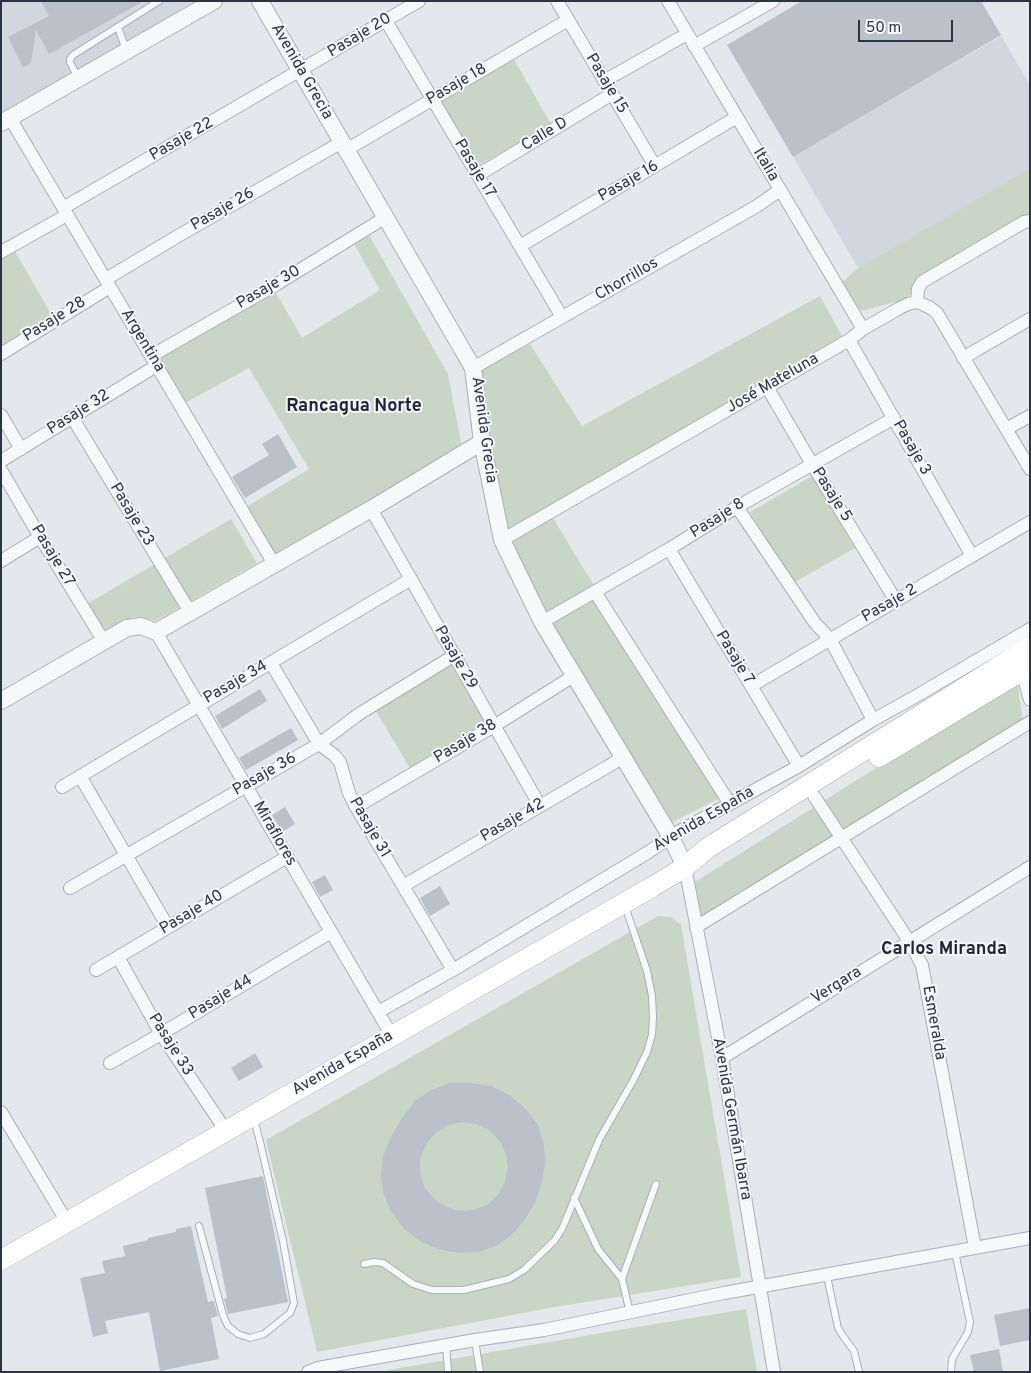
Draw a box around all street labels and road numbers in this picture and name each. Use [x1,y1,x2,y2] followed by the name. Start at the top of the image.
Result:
[325,10,395,62] street label: Pasaje 20
[266,21,336,123] street label: Avenida Grecia
[581,50,631,118] street label: Pasaje 15
[423,60,491,110] street label: Pasaje 18
[147,114,217,166] street label: Pasaje 22
[518,114,572,156] street label: Calle D
[449,136,499,202] street label: Pasaje 17
[748,145,782,185] street label: Italia
[595,157,663,207] street label: Pasaje 16
[188,184,258,236] street label: Pasaje 26
[592,254,662,306] street label: Chorrillos
[234,262,304,314] street label: Pasaje 30
[20,293,90,347] street label: Pasaje 28
[116,306,168,376] street label: Argentina
[724,350,822,418] street label: José Mateluna
[466,375,500,485] street label: Avenida Grecia
[44,386,114,440] street label: Pasaje 32
[888,417,934,479] street label: Pasaje 3
[807,464,855,526] street label: Pasaje 5
[105,480,157,550] street label: Pasaje 23
[687,495,749,543] street label: Pasaje 8
[26,522,78,590] street label: Pasaje 27
[859,581,921,627] street label: Pasaje 2
[429,623,481,693] street label: Pasaje 29
[711,628,757,688] street label: Pasaje 7
[201,657,271,709] street label: Pasaje 34
[431,716,501,768] street label: Pasaje 38
[230,749,300,801] street label: Pasaje 36
[650,783,758,857] street label: Avenida España
[344,794,394,862] street label: Pasaje 31
[478,795,548,847] street label: Pasaje 42
[248,798,300,870] street label: Miraflores
[157,886,227,940] street label: Pasaje 40
[808,963,866,1009] street label: Vergara
[186,972,256,1024] street label: Pasaje 44
[917,984,949,1062] street label: Esmeralda
[143,1010,197,1080] street label: Pasaje 33
[289,1027,397,1101] street label: Avenida España
[707,1036,755,1202] street label: Avenida Germán Ibarra

